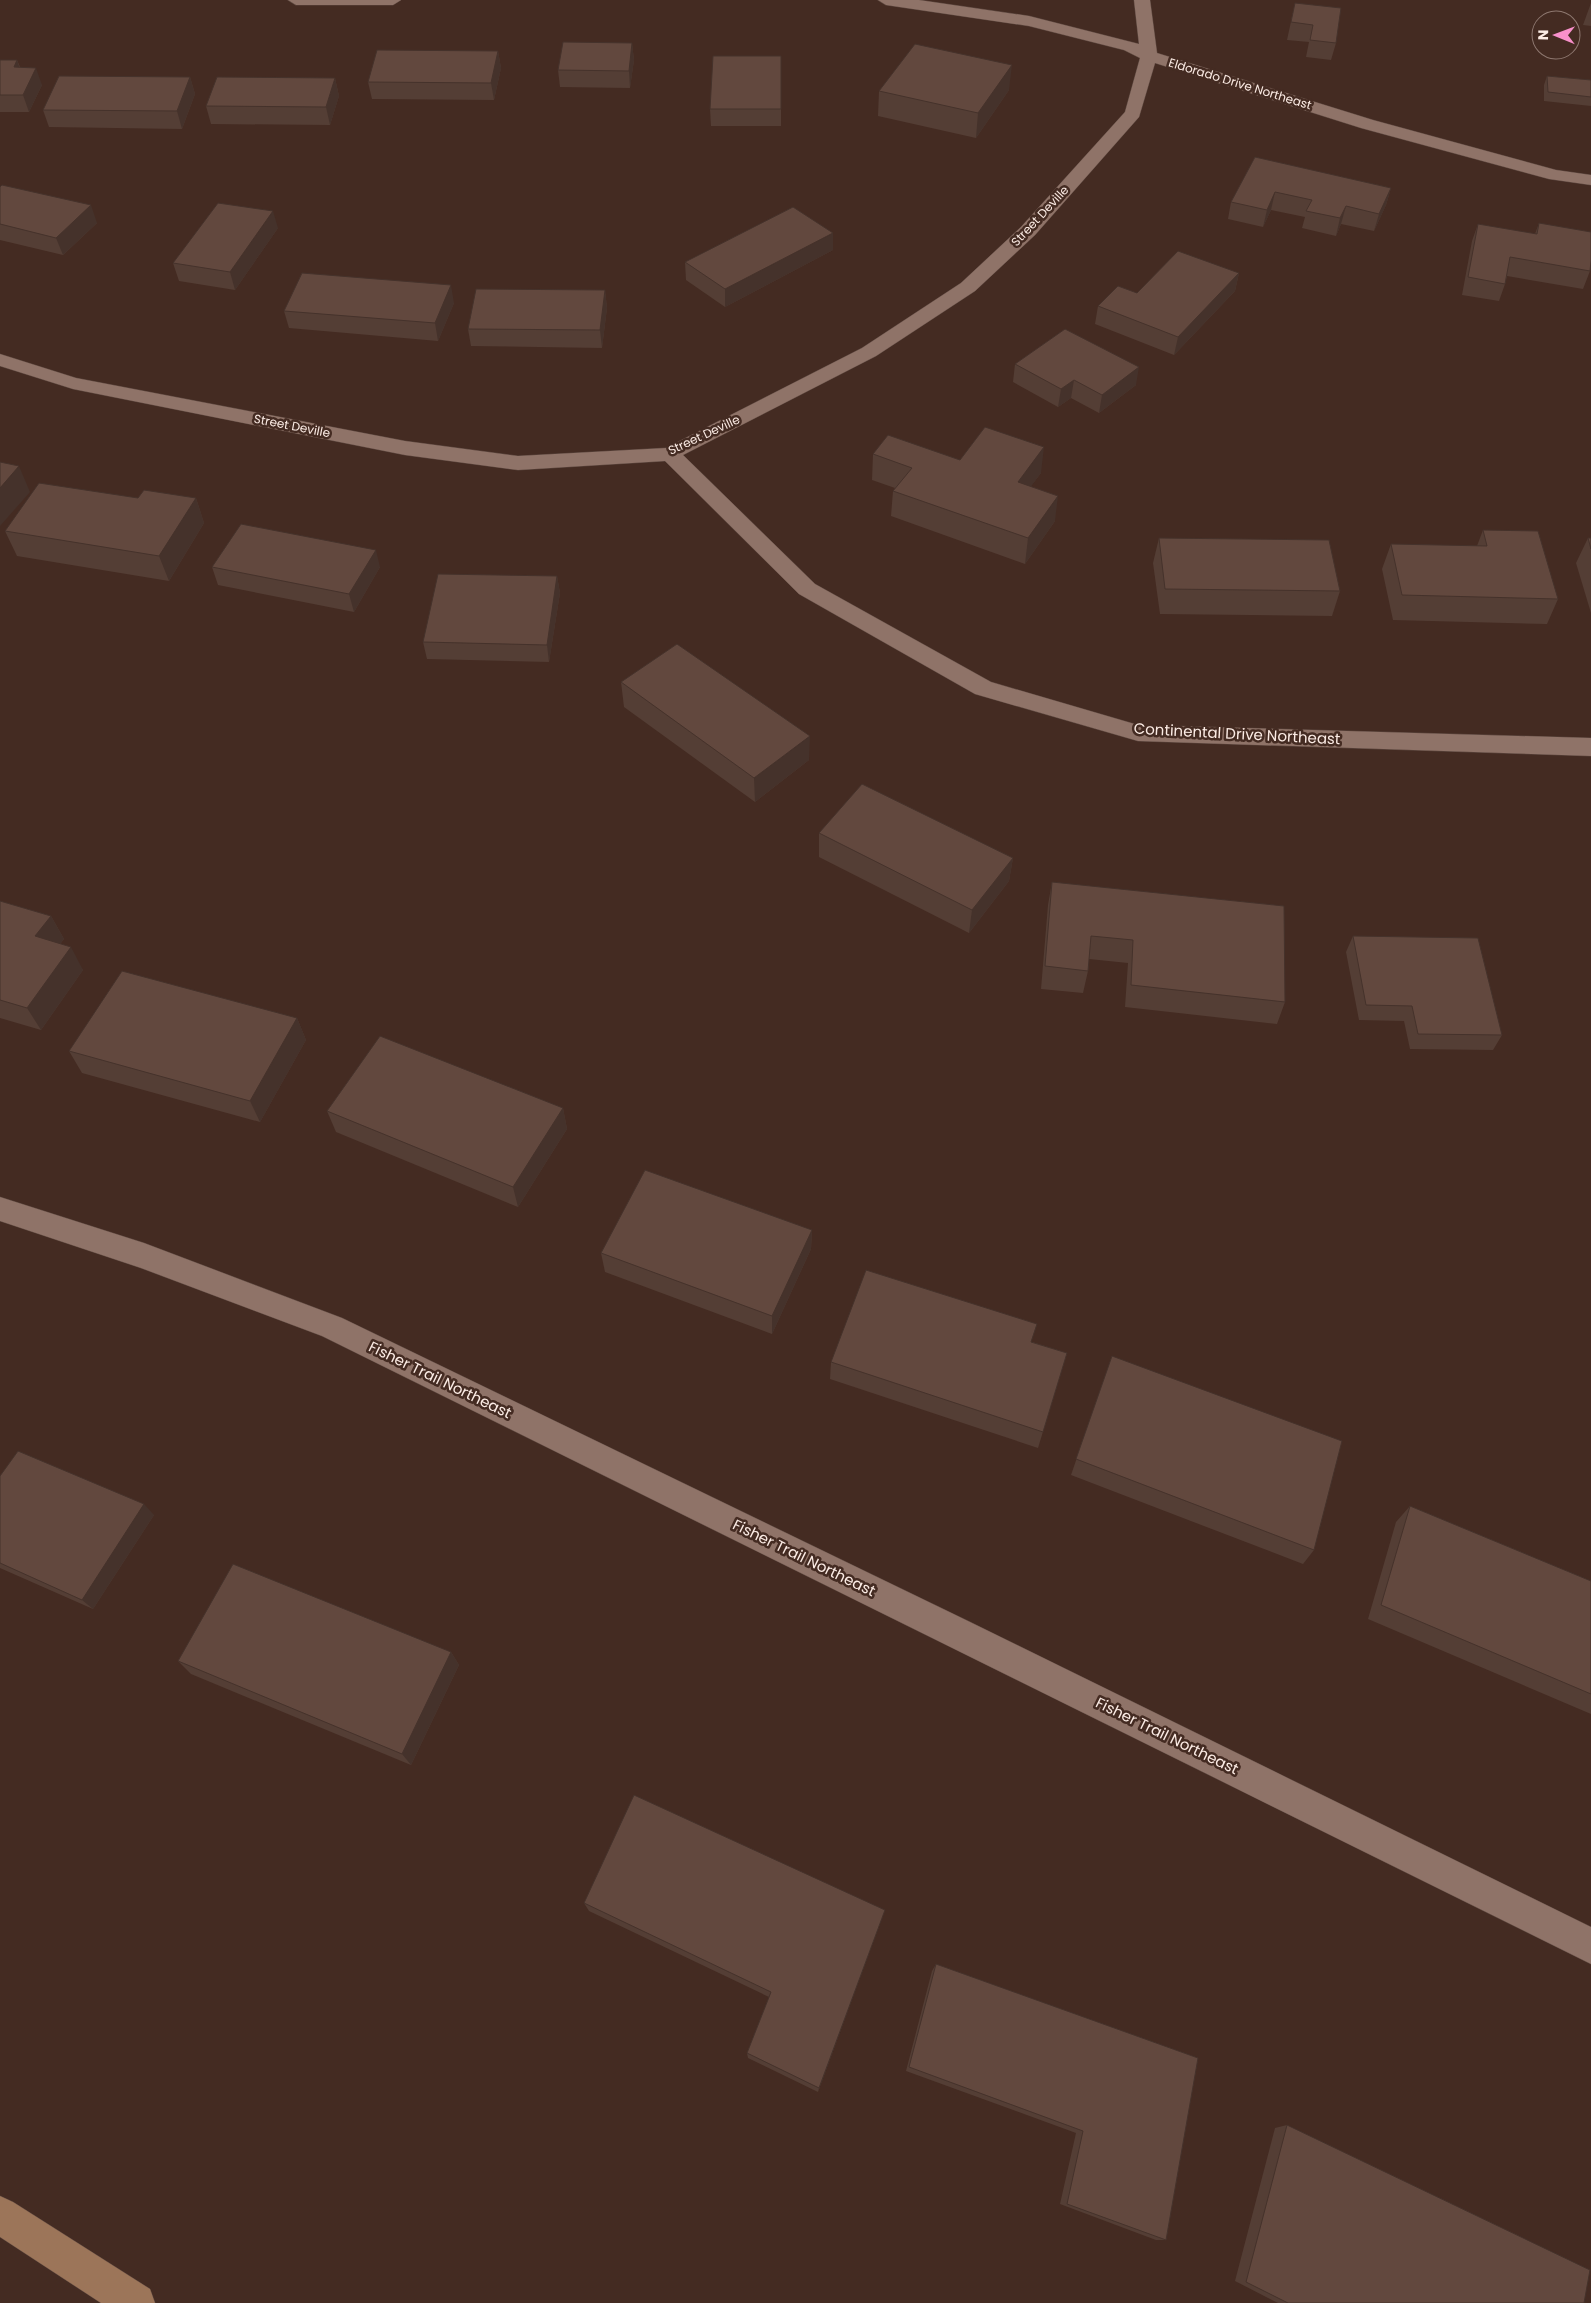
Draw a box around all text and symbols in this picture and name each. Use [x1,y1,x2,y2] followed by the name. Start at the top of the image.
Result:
[1531,10,1581,60] north arrow
[1533,29,1553,40] text: N
[1167,54,1314,113] street label: Eldorado Drive Northeast
[1007,182,1072,250] street label: Street Deville
[253,410,332,441] street label: Street Deville
[665,411,742,459] street label: Street Deville
[1133,718,1341,749] street label: Continental Drive Northeast
[365,1336,515,1423] street label: Fisher Trail Northeast
[729,1514,879,1601] street label: Fisher Trail Northeast
[1092,1692,1242,1779] street label: Fisher Trail Northeast

